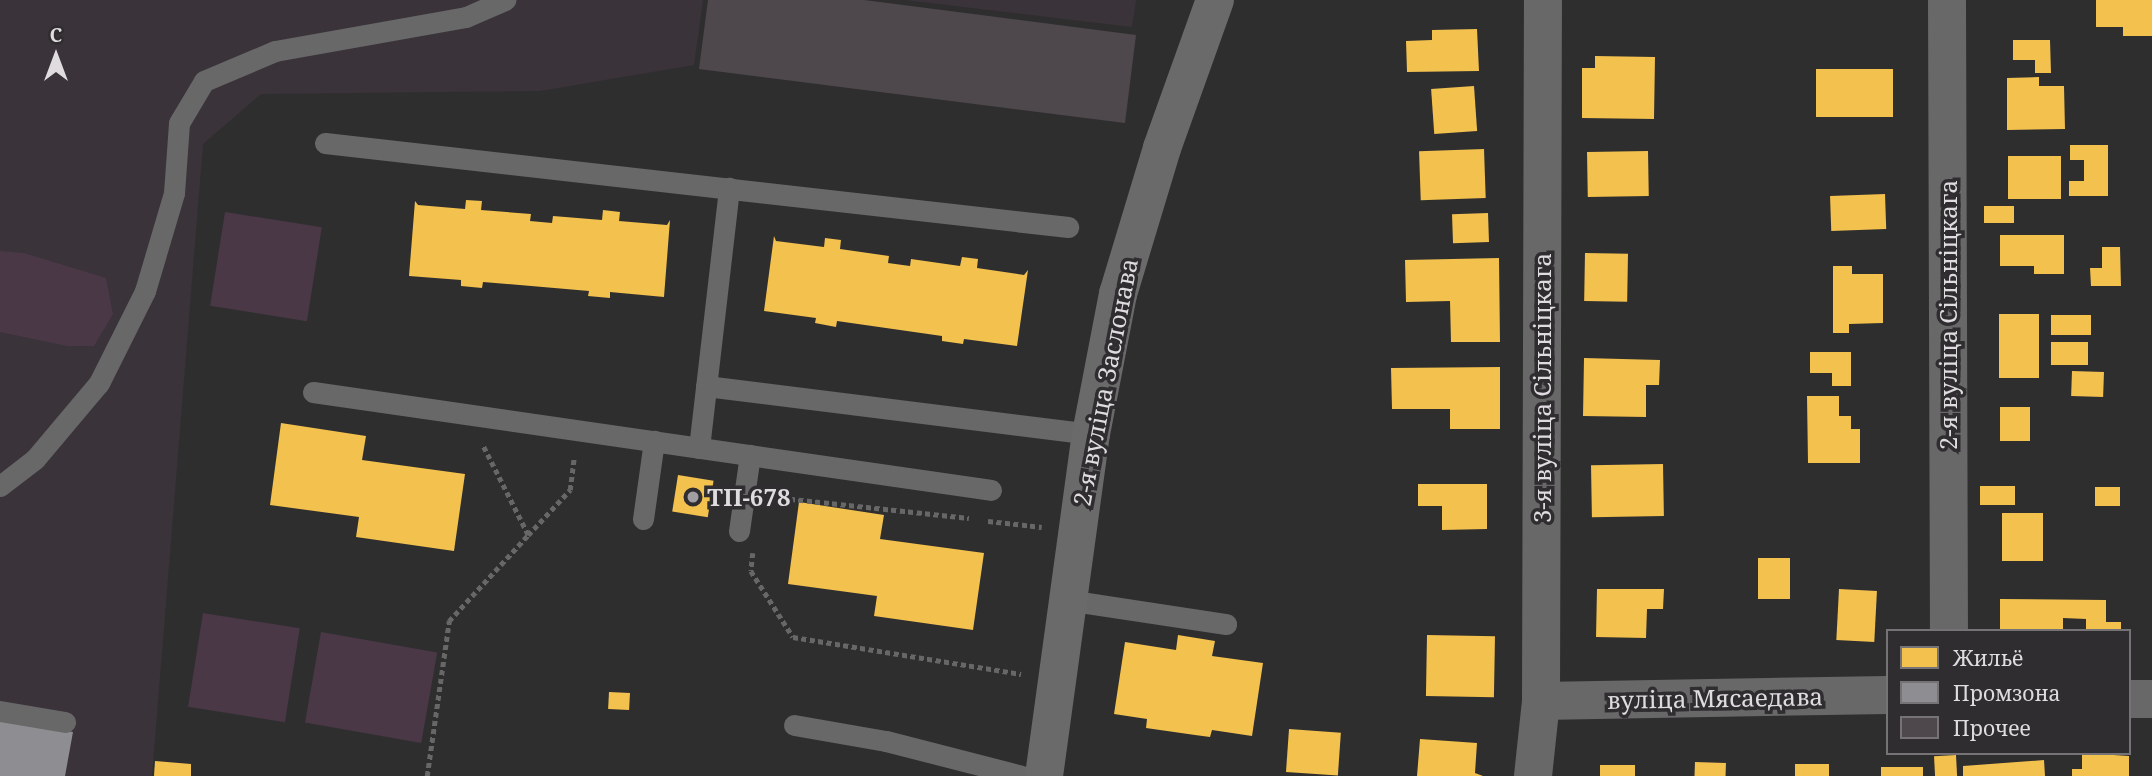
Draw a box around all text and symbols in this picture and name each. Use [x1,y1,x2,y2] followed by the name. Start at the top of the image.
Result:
[21,21,91,91] north arrow
[50,22,62,48] text: С
[1934,180,1962,450] street label: 2-я вуліца Сільніцкага
[1528,253,1556,523] street label: 3-я вуліца Сільніцкага
[1067,256,1143,508] street label: 2-я вуліца Заслонава
[707,483,791,511] place label: ТП-678
[685,489,701,505] marker: ТП-678
[1886,629,2131,755] legend
[1953,644,2023,672] text: Жильё
[1953,679,2061,707] text: Промзона
[1607,682,1823,714] street label: вуліца Мясаедава
[1953,714,2031,742] text: Прочее

